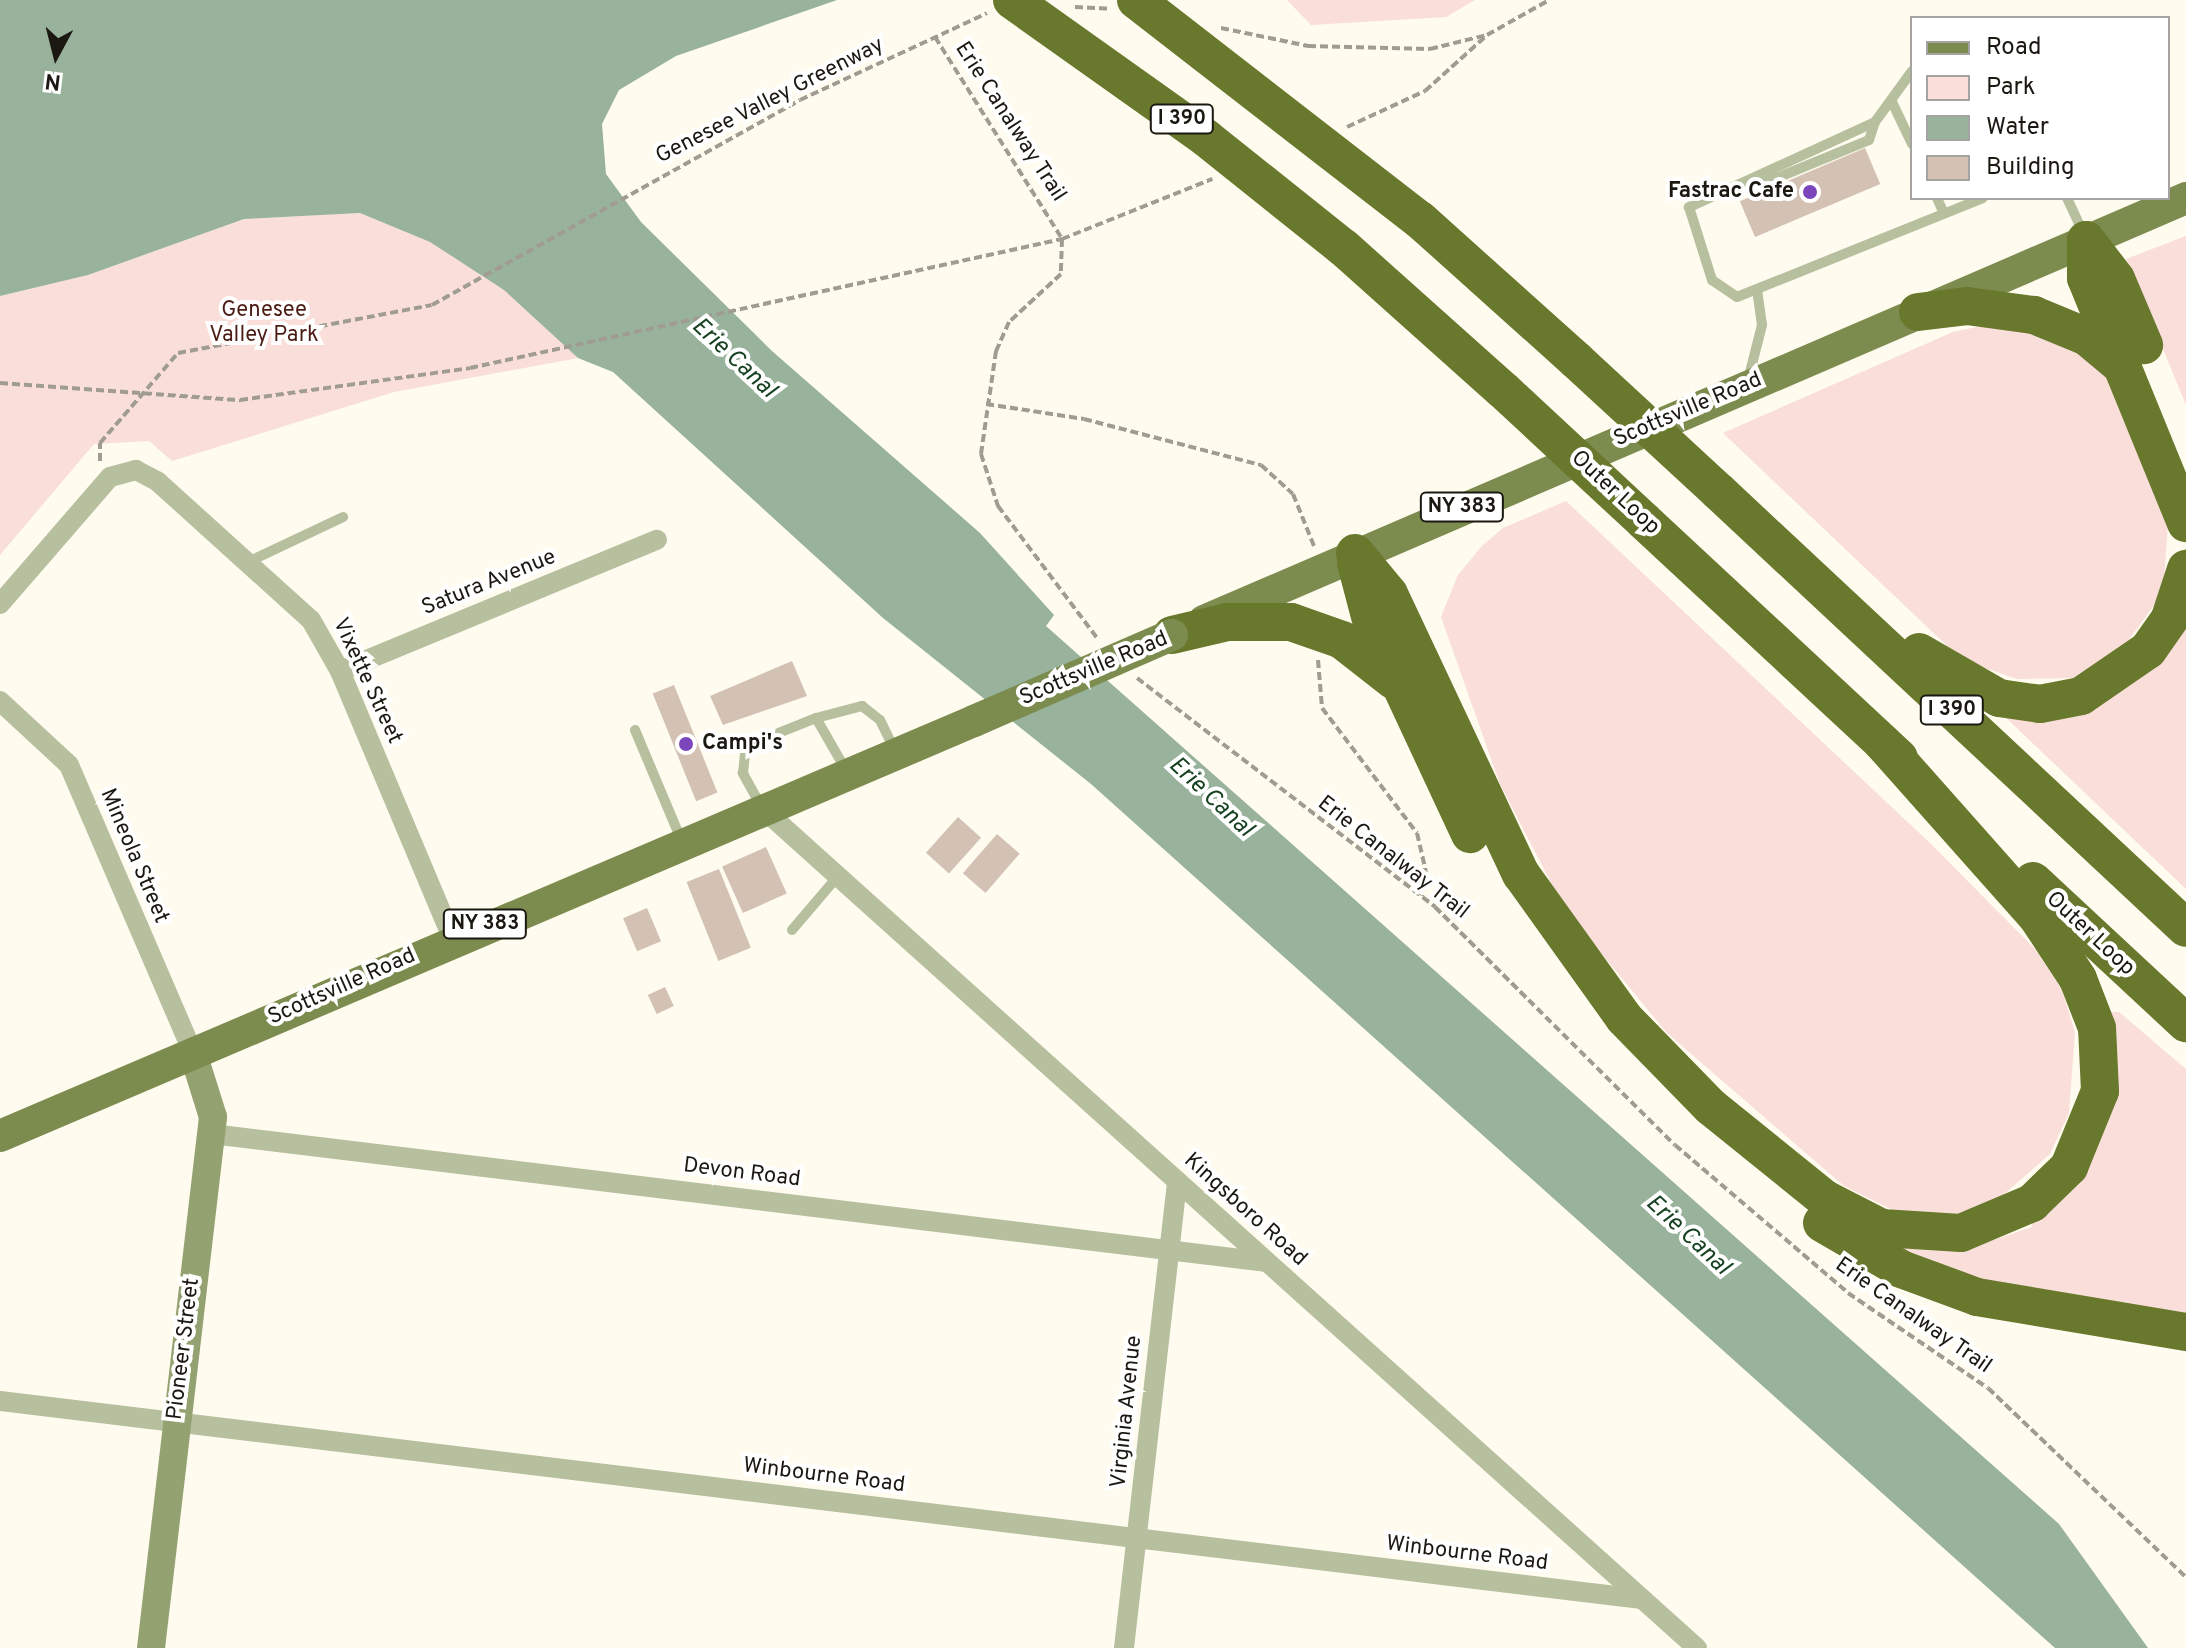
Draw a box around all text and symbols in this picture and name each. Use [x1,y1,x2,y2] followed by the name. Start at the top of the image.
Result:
[16,16,96,96] north arrow
[1910,16,2170,200] legend
[651,32,889,170] street label: Genesee Valley Greenway
[1986,33,2042,63] text: Road
[948,37,1072,207] street label: Erie Canalway Trail
[44,66,63,95] text: N
[1986,73,2036,103] text: Park
[1148,103,1216,135] road number: I 390
[1986,113,2049,143] text: Water
[1986,153,2075,183] text: Building
[1668,179,1794,205] place label: Fastrac Cafe
[1801,183,1819,201] marker: Fastrac Cafe
[209,297,319,348] park label: Genesee Valley Park
[685,313,781,405] water label: Erie Canal
[1610,367,1766,453] street label: Scottsville Road
[1565,445,1665,541] street label: Outer Loop
[1418,491,1506,523] road number: NY 383
[418,544,560,622] street label: Satura Avenue
[326,614,408,748] street label: Vixette Street
[1016,626,1172,712] street label: Scottsville Road
[1918,694,1986,726] road number: I 390
[702,731,783,757] place label: Campi's
[677,735,695,753] marker: Campi's
[1162,752,1258,844] water label: Erie Canal
[94,785,174,927] street label: Mineola Street
[1312,790,1474,926] street label: Erie Canalway Trail
[2040,886,2140,982] street label: Outer Loop
[441,908,529,940] road number: NY 383
[264,943,420,1031] street label: Scottsville Road
[1178,1148,1312,1272] street label: Kingsboro Road
[682,1153,802,1193] street label: Devon Road
[1639,1190,1735,1282] water label: Erie Canal
[1829,1252,1997,1380] street label: Erie Canalway Trail
[162,1276,206,1422] street label: Pioneer Street
[1106,1334,1148,1490] street label: Virginia Avenue
[741,1453,907,1499] street label: Winbourne Road
[1384,1531,1550,1577] street label: Winbourne Road

